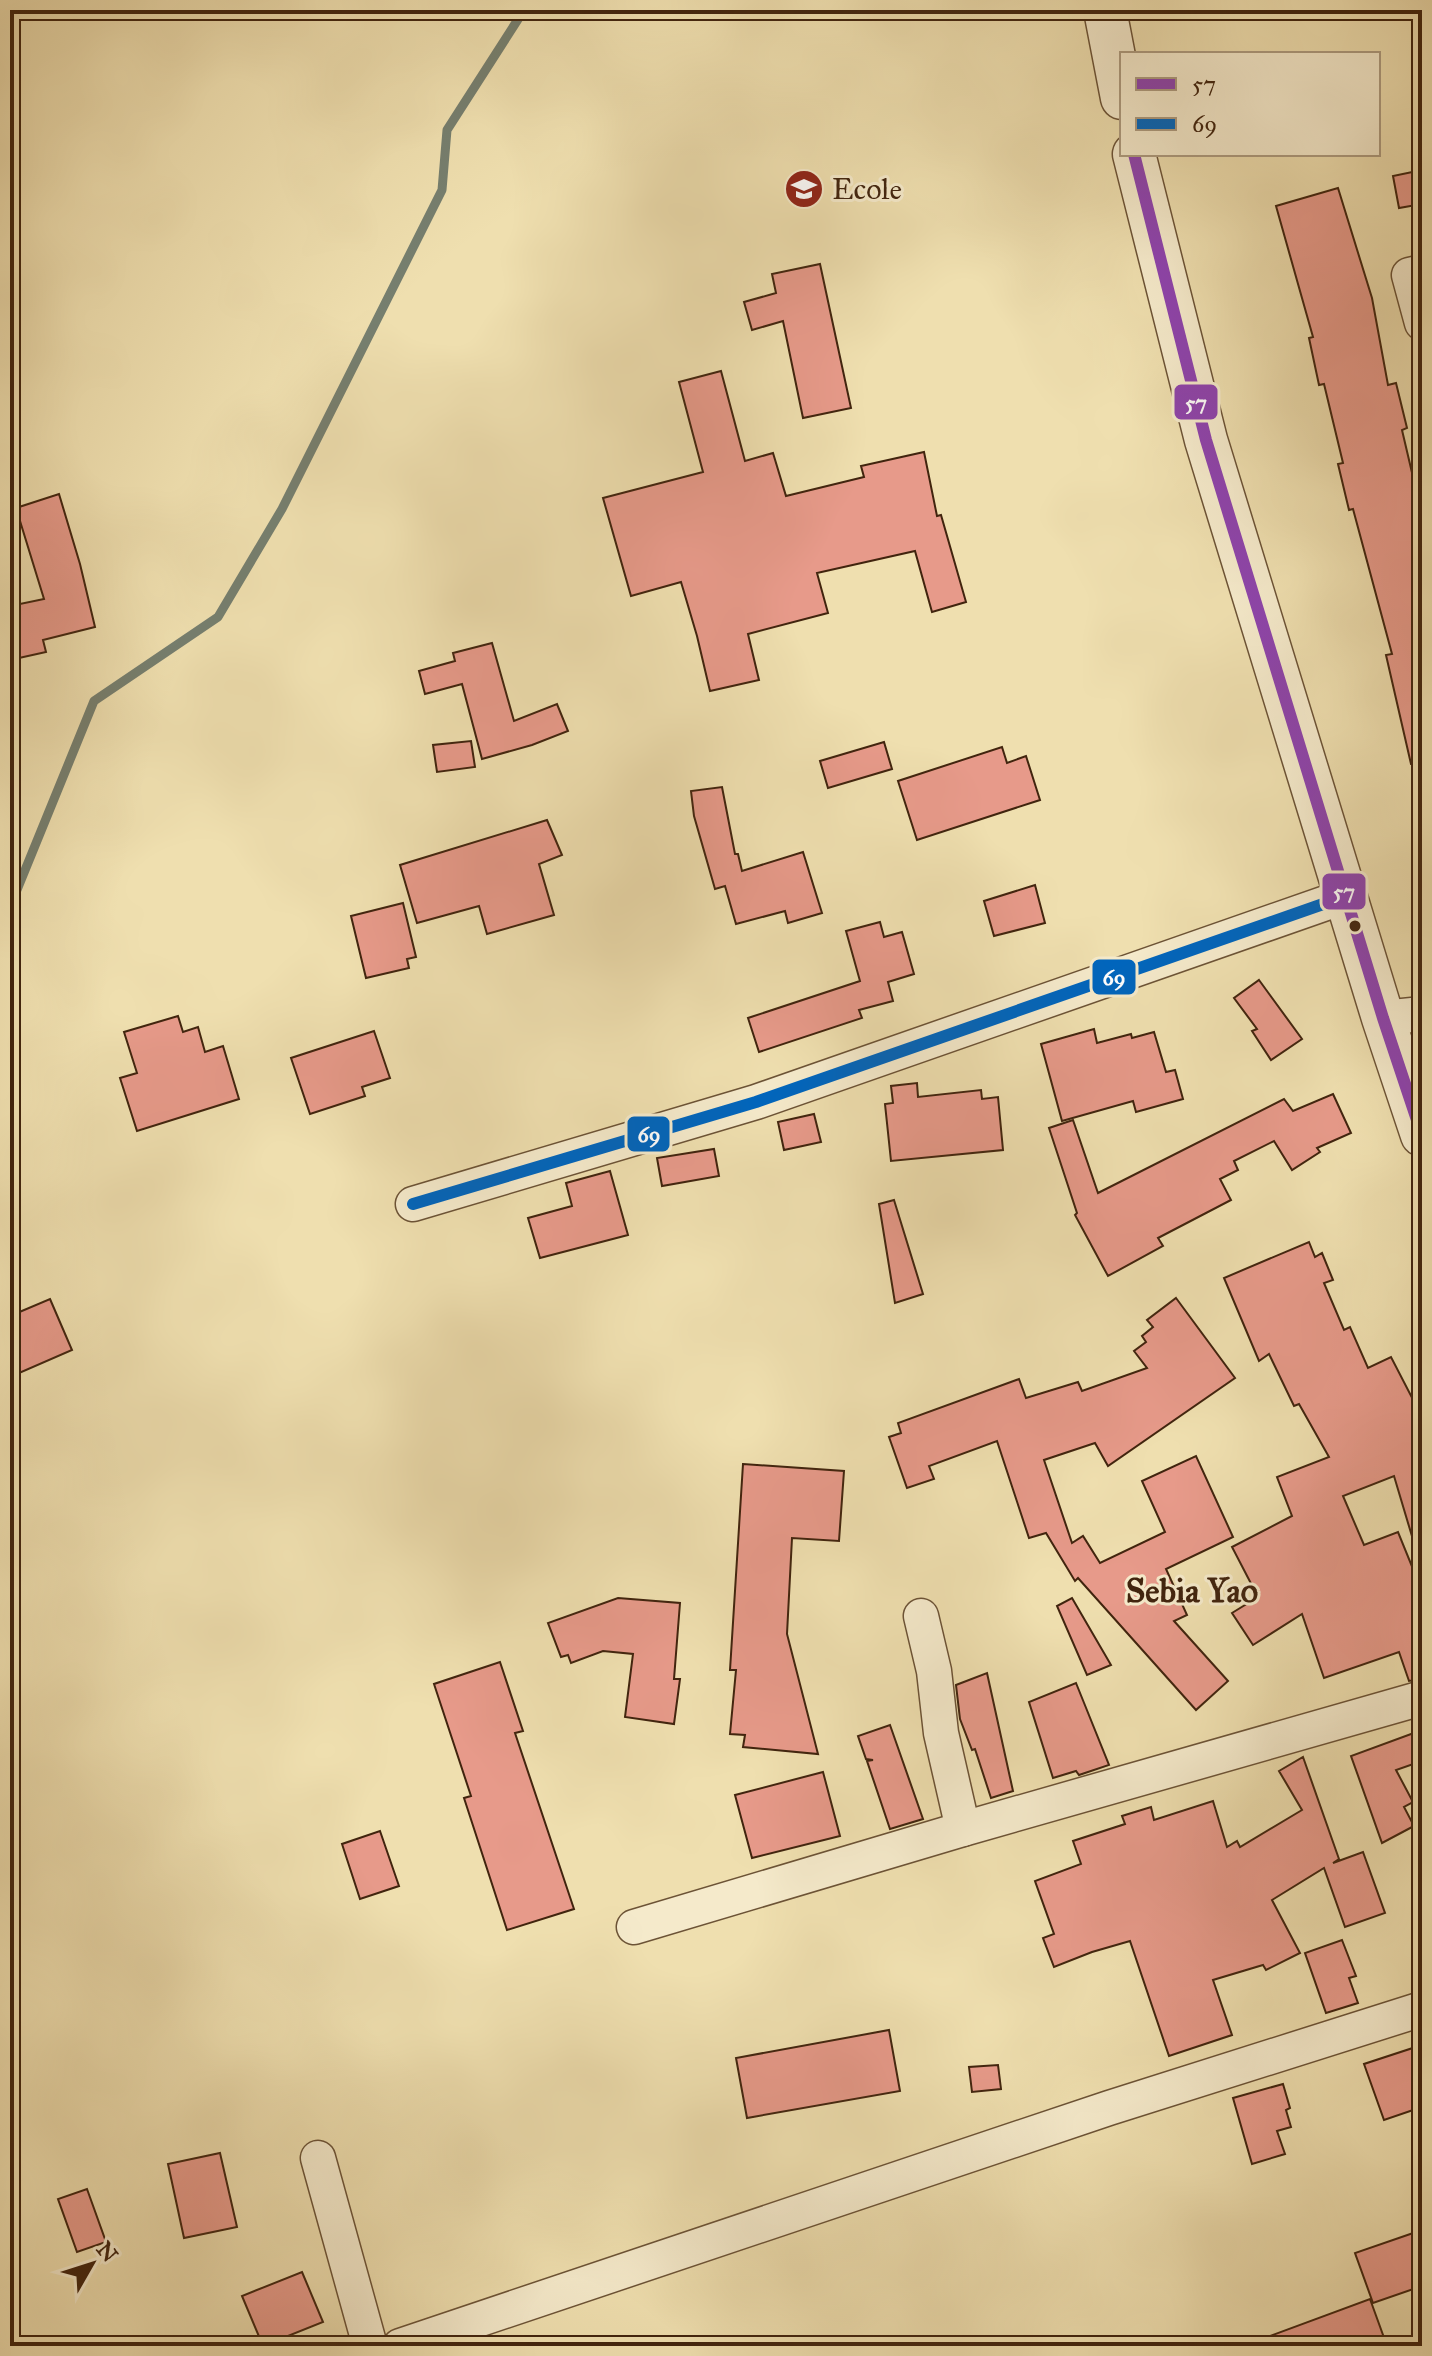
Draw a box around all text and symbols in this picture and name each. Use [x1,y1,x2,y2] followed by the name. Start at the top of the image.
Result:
[1120,52,1380,156] legend
[1192,69,1216,99] text: 57
[1192,109,1217,139] text: 69
[783,168,825,210] school or university icon: Ecole
[832,171,902,207] place label: Ecole
[1173,383,1219,421] line badge: 57
[1185,389,1207,416] text: 57
[1321,872,1367,911] line badge: 57
[1333,878,1355,905] text: 57
[1347,918,1363,934] unlabelled marker
[1091,958,1137,996] line badge: 69
[1102,964,1126,991] text: 69
[626,1115,671,1153] line badge: 69
[637,1121,661,1148] text: 69
[1126,1570,1258,1611] district label: Sebia Yao
[52,2224,132,2304] north arrow
[91,2236,124,2268] text: N

